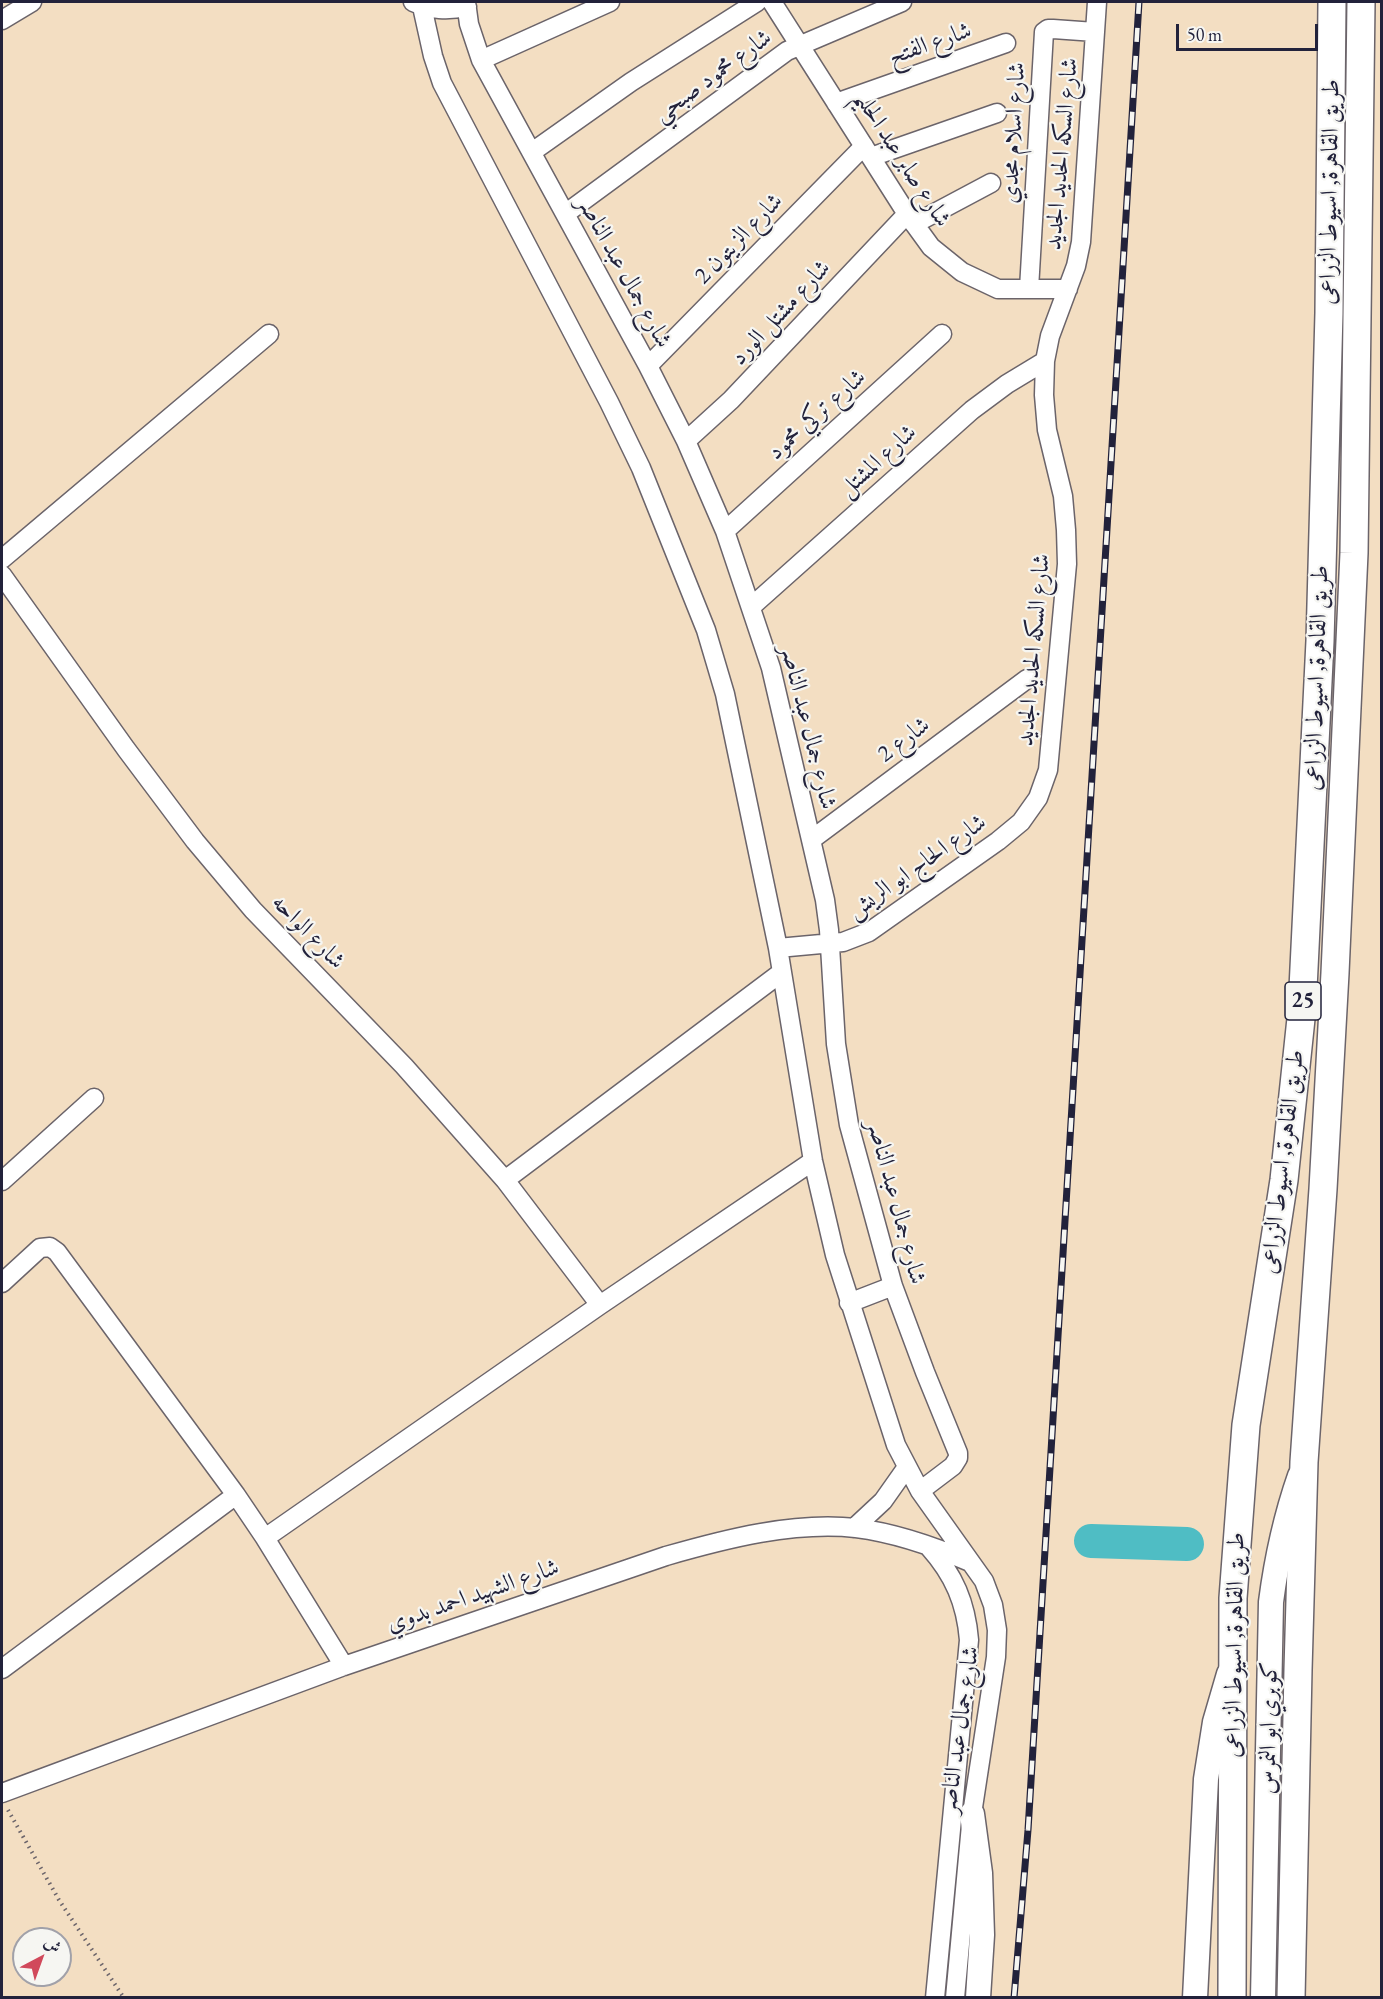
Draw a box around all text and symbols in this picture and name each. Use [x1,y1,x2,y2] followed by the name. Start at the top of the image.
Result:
[1179,12,1322,50] scale bar
[885,16,975,72] street label: شارع الفتح
[648,23,778,129] street label: شارع محمود صبحي
[1187,23,1222,46] text: 50 m
[1039,57,1085,251] street label: شارع السكه الحديد الجديد
[996,61,1032,205] street label: شارع اسلام مجدي
[1314,79,1346,305] street label: طريق القاهرة, اسيوط الزراعى
[847,85,957,233] street label: شارع صابر عبد الحليم
[689,188,789,290] street label: شارع الزيتون 2
[570,191,678,353] street label: شارع جمال عبد الناصر
[725,254,837,372] street label: شارع مشتل الورد
[762,363,872,467] street label: شارع تركي محمود
[833,418,923,504] street label: شارع المشتل
[1011,553,1057,747] street label: شارع السكه الحديد الجديد
[1299,565,1335,791] street label: طريق القاهرة, اسيوط الزراعى
[774,642,842,812] street label: شارع جمال عبد الناصر
[872,711,936,769] street label: شارع 2
[842,808,992,926] street label: شارع الحاج ابو الريش
[265,889,351,975] street label: شارع الواحه
[1285,982,1321,1020] road number: 25
[1255,1048,1311,1276] street label: طريق القاهرة, اسيوط الزراعى
[860,1117,932,1287] street label: شارع جمال عبد الناصر
[1219,1532,1251,1758] street label: طريق القاهرة, اسيوط الزراعى
[383,1553,563,1639] street label: شارع الشهيد احمد بدوي
[934,1644,986,1816] street label: شارع جمال عبد الناصر
[1253,1661,1285,1795] street label: كوبري ابو النمرس
[12,1927,72,1987] north arrow
[40,1931,66,1958] text: ش

